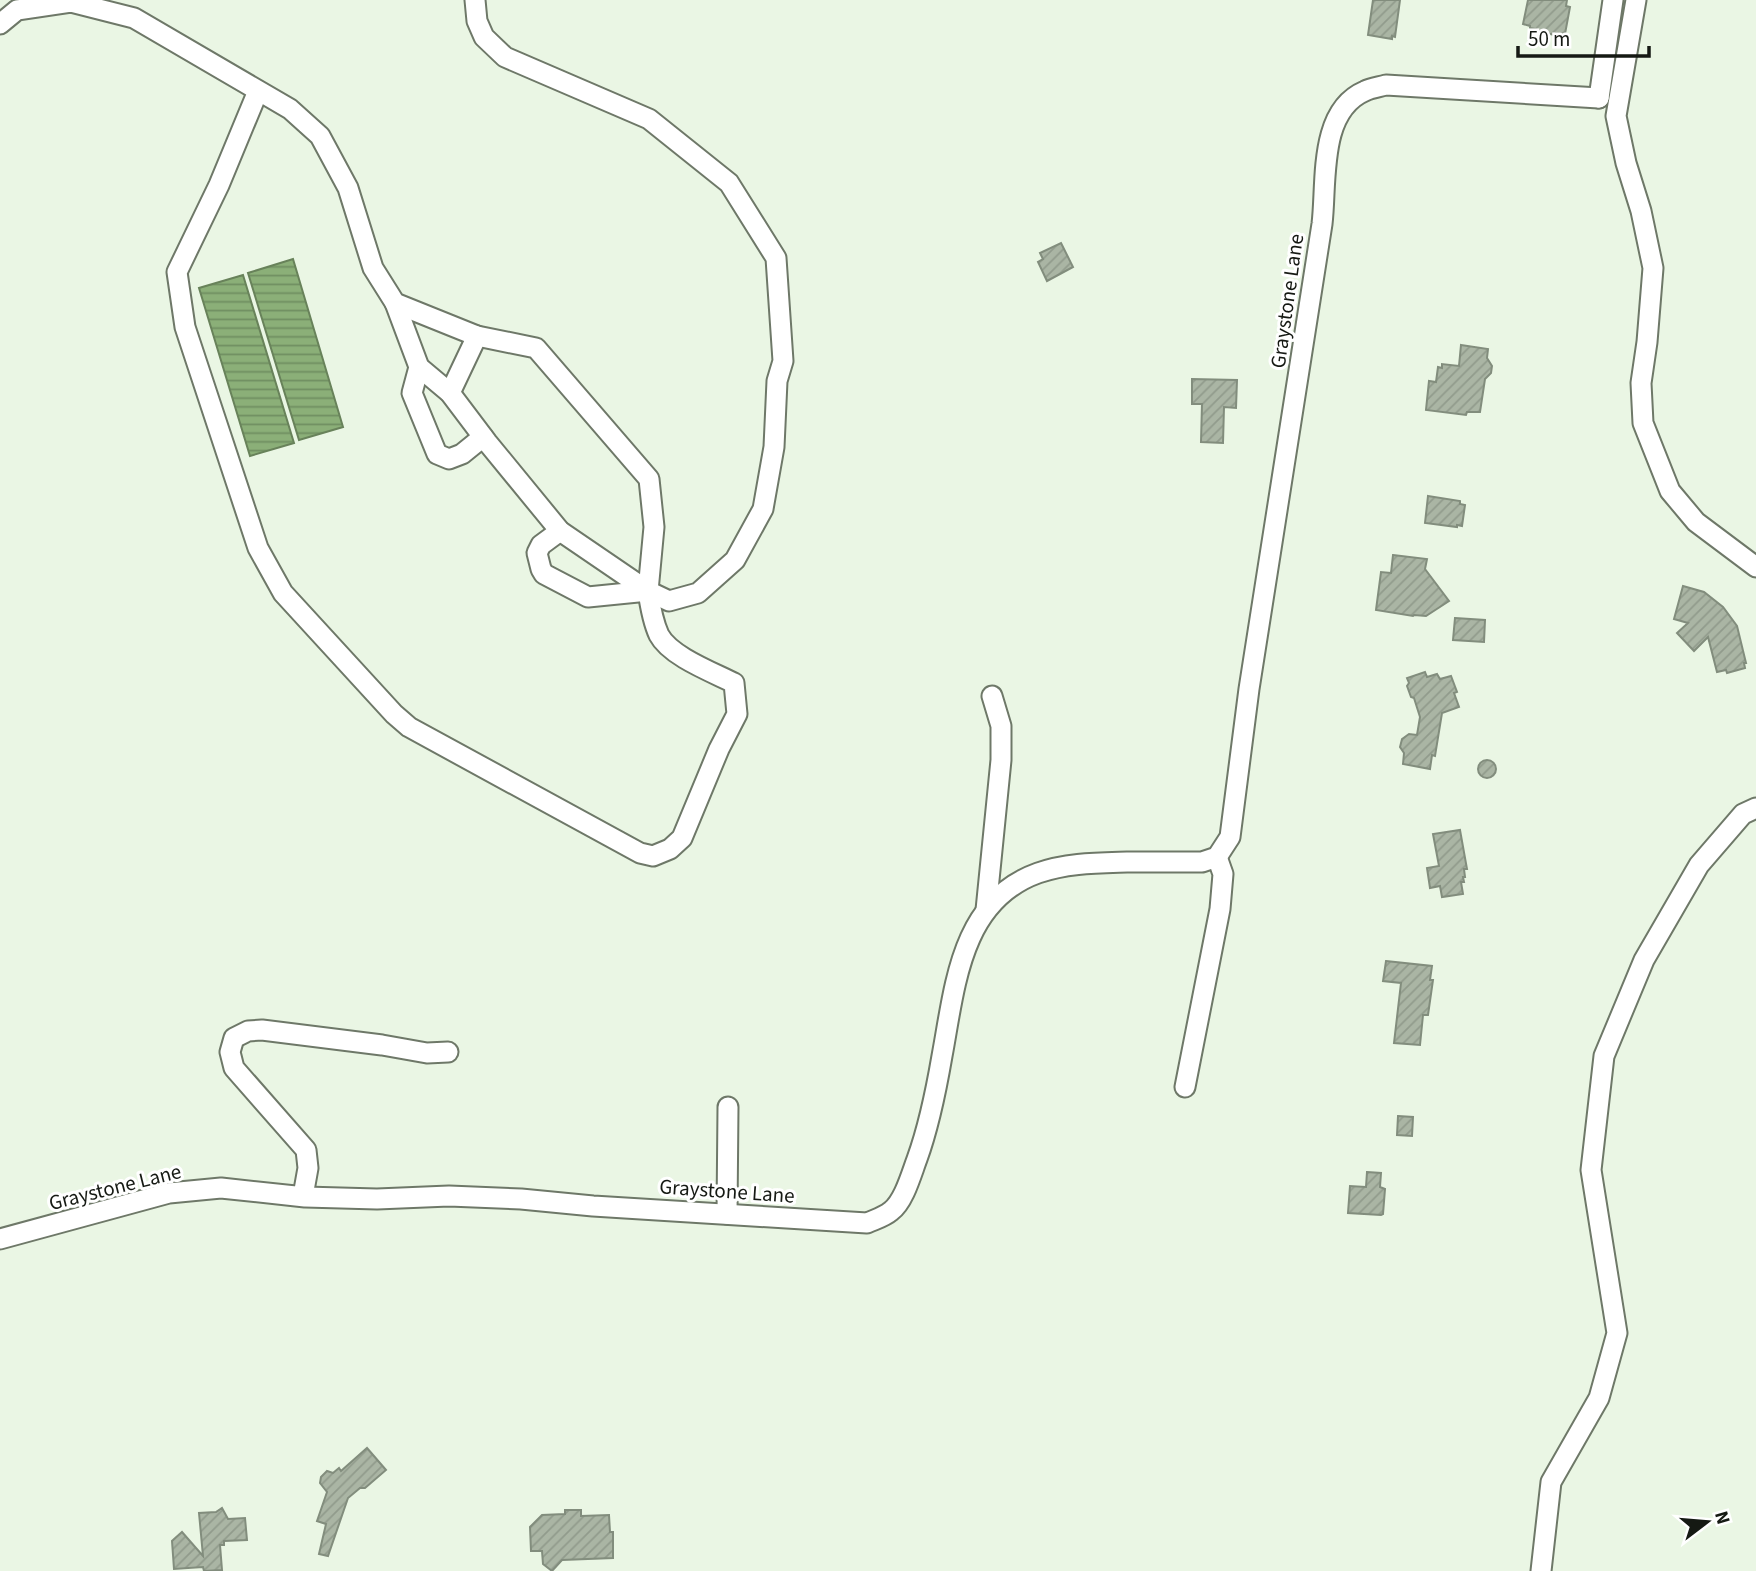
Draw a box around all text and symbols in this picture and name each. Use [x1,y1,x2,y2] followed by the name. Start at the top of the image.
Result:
[1518,14,1649,58] scale bar
[1528,24,1570,54] text: 50 m
[1263,232,1311,370] street label: Graystone Lane
[46,1156,184,1218] street label: Graystone Lane
[658,1171,796,1211] street label: Graystone Lane
[1672,1487,1742,1557] north arrow
[1707,1508,1737,1528] text: N

